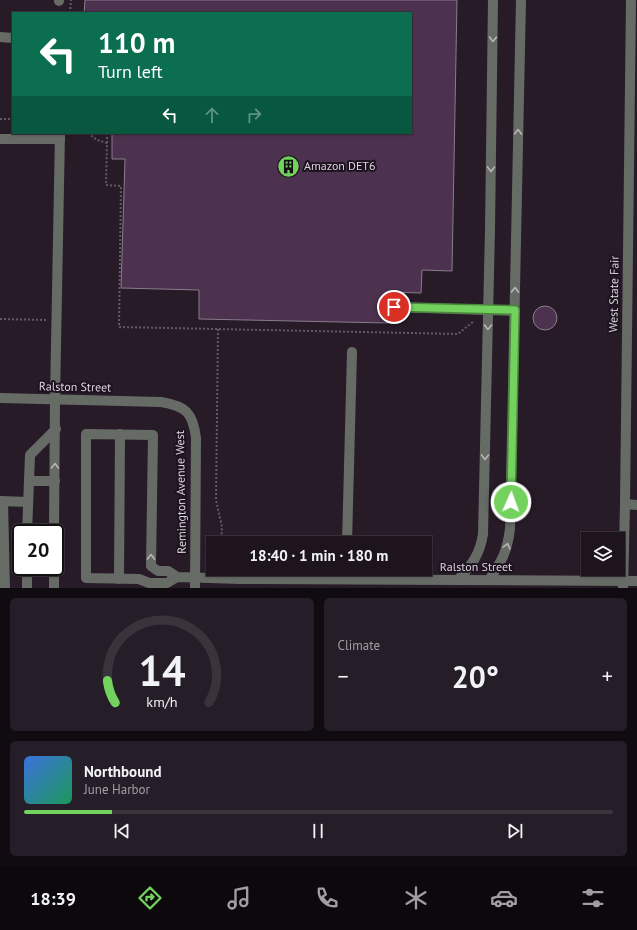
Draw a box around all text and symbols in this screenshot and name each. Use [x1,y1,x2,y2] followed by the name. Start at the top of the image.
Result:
[98,24,175,61] text: 110 m
[32,28,84,80] icon: left
[488,36,497,42] one-way arrow
[98,60,163,83] text: Turn left
[159,104,181,126] icon: left
[201,104,223,126] icon: ahead
[243,104,265,126] icon: right
[514,129,522,135] one-way arrow
[276,153,302,179] building icon: Amazon DET6
[304,158,376,173] place label: Amazon DET6
[487,166,495,172] one-way arrow
[605,255,622,333] street label: West State Fair
[511,287,519,293] one-way arrow
[377,290,411,324] pin
[383,296,405,318] icon: arrive
[484,324,492,330] one-way arrow
[39,378,111,395] street label: Ralston Street
[172,430,189,554] street label: Remington Avenue West
[481,454,489,460] one-way arrow
[51,463,59,469] one-way arrow
[490,481,532,523] position arrow
[12,524,64,576] speed limit sign: 20
[581,532,625,576] map controls
[581,532,625,576] button: layers
[502,543,511,550] one-way arrow
[250,546,388,565] text: 18:40 · 1 min · 180 m
[147,554,155,560] one-way arrow
[440,559,512,574] street label: Ralston Street
[338,637,380,654] text: Climate
[138,643,185,696] text: 14
[452,657,499,696] text: 20°
[338,662,349,690] text: −
[602,662,613,690] text: +
[146,691,177,710] text: km/h
[84,762,161,781] text: Northbound
[84,781,150,798] text: June Harbor
[111,820,133,842] icon: previous
[307,820,329,842] icon: pause
[504,820,526,842] icon: next
[136,884,164,912] icon: directions
[225,884,253,912] icon: music
[313,884,341,912] icon: phone
[402,884,430,912] icon: climate
[490,884,518,912] icon: car
[579,884,607,912] icon: filters
[30,887,76,910] text: 18:39

